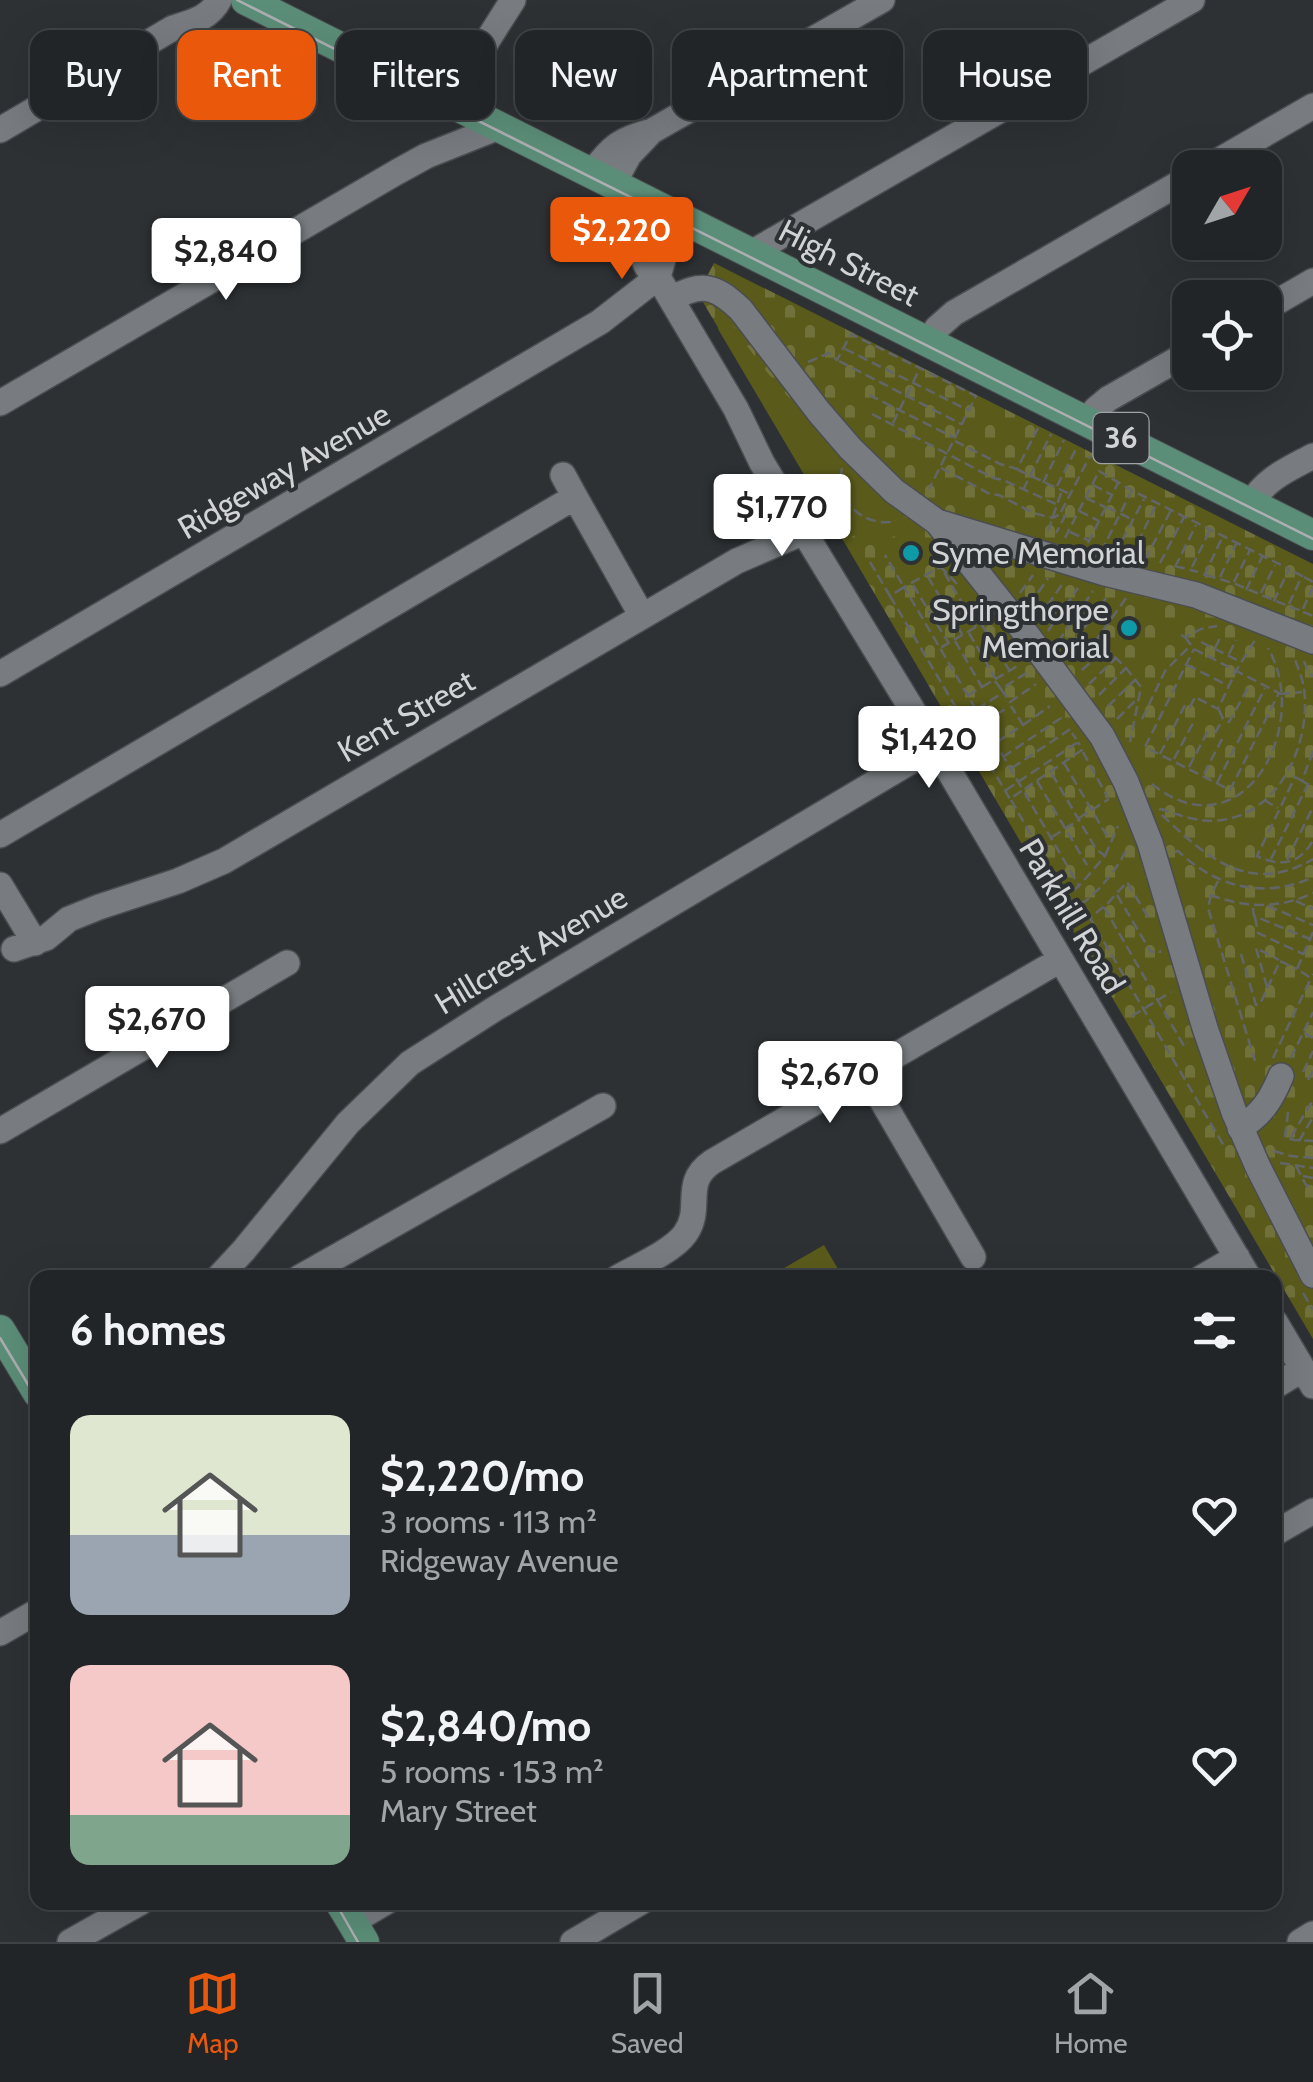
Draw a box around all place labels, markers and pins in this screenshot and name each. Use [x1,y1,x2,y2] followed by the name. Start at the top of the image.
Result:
[541,197,703,282] pin: $2,220
[145,218,307,303] pin: $2,840
[701,474,863,559] pin: $1,770
[931,533,1145,572] place label: Syme Memorial
[900,542,922,564] marker: Syme Memorial
[932,590,1109,666] place label: Springthorpe Memorial
[1118,617,1140,639] marker: Springthorpe Memorial
[848,706,1010,791] pin: $1,420
[76,986,238,1071] pin: $2,670
[749,1041,911,1126] pin: $2,670

